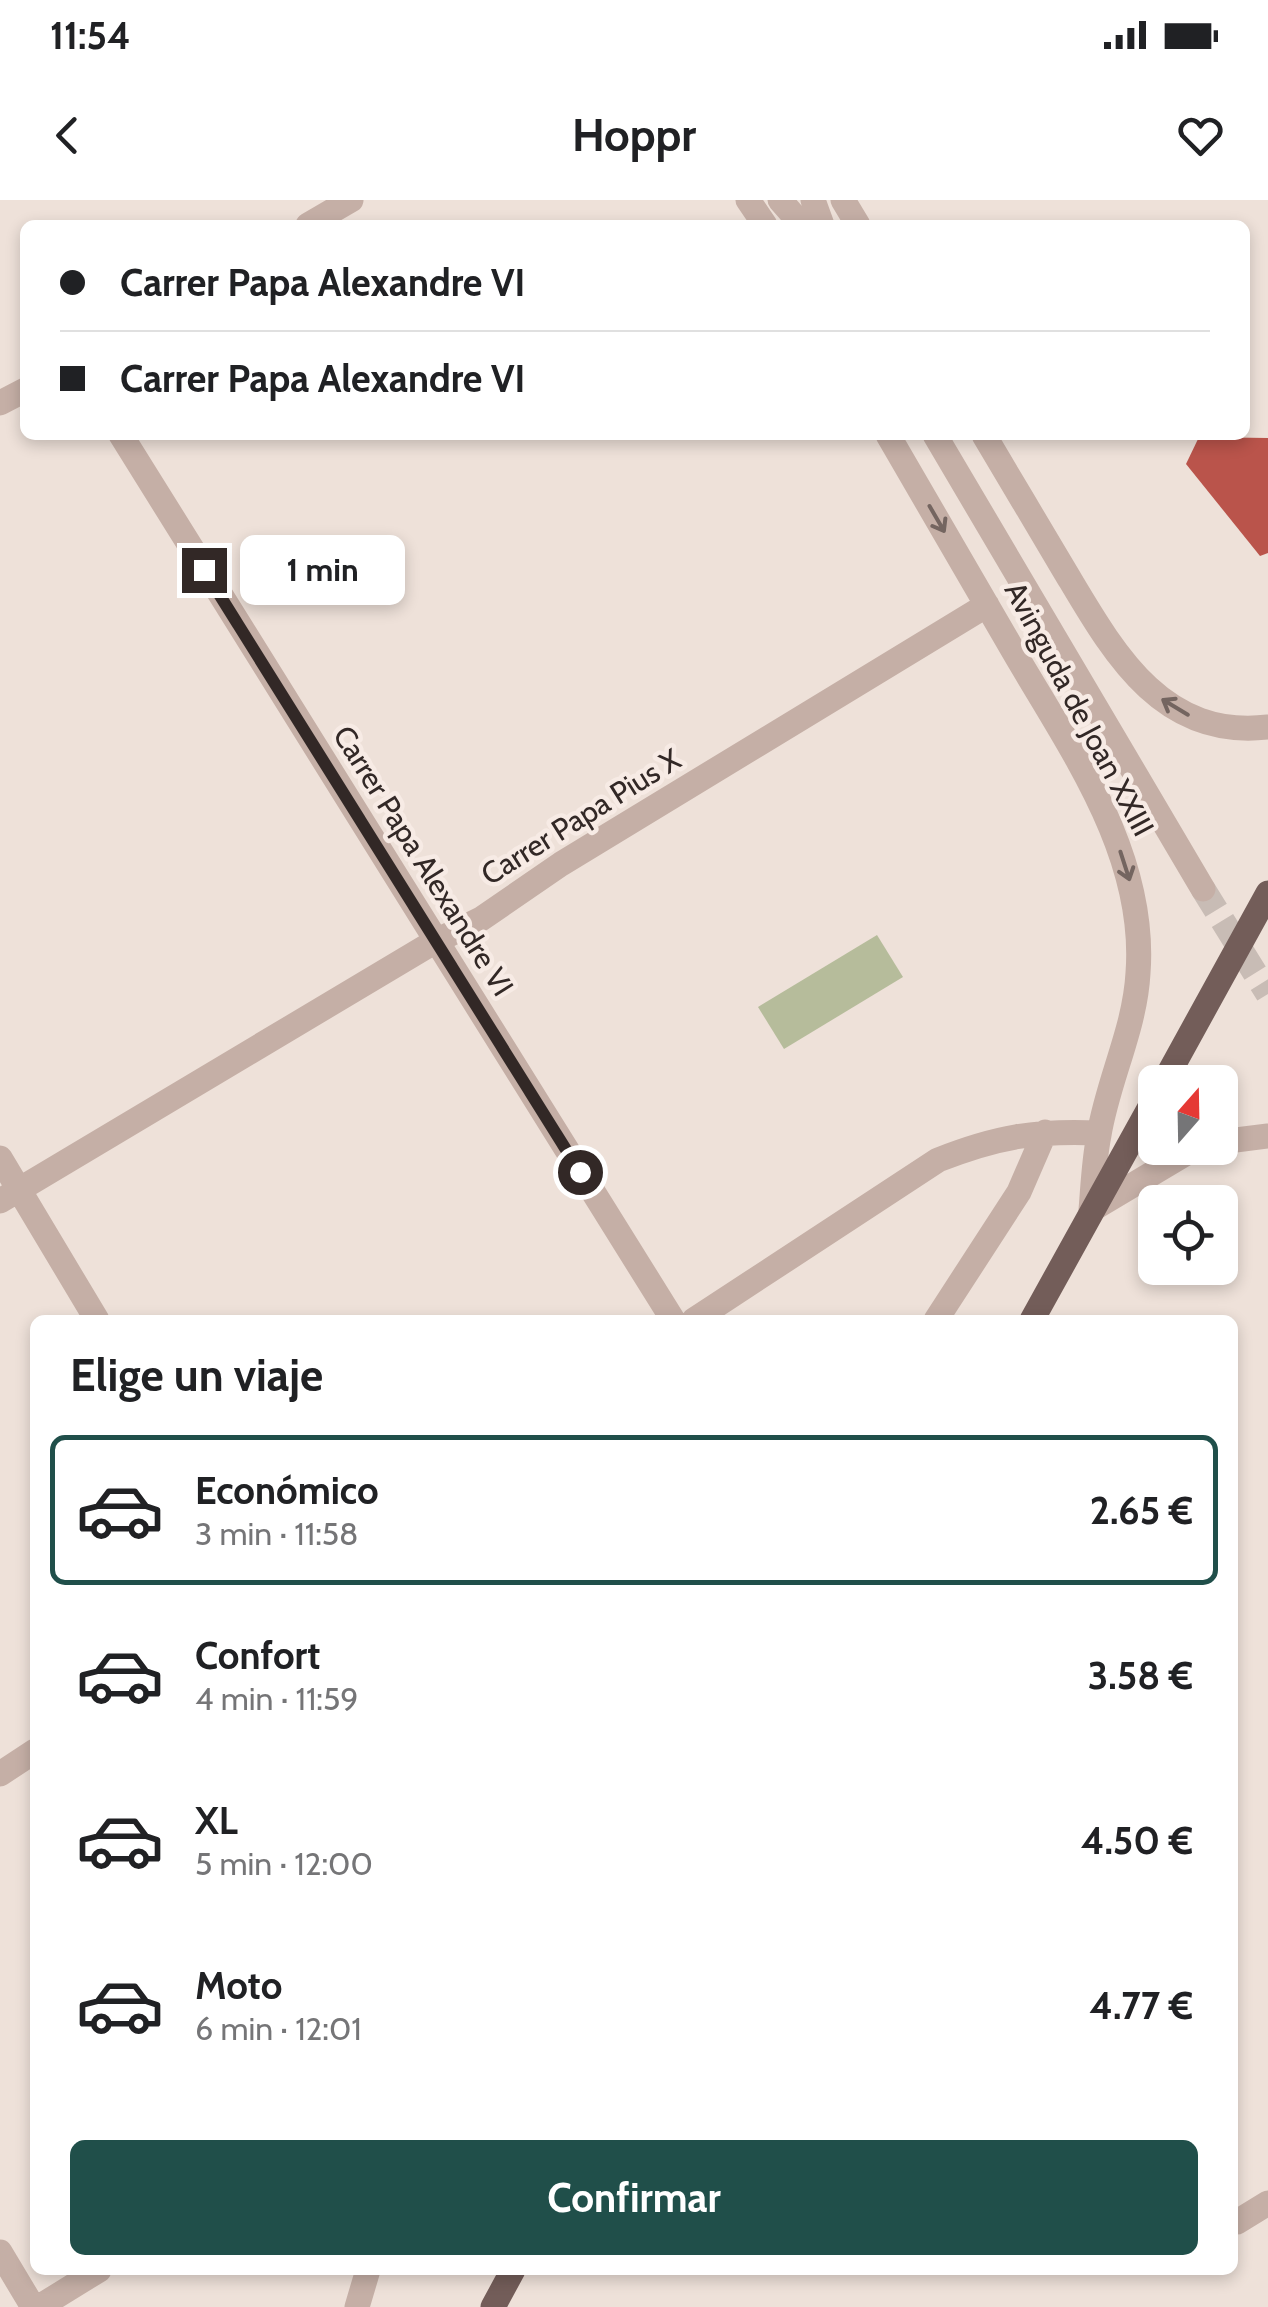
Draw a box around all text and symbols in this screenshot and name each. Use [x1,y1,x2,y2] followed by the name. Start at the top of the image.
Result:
[50,12,130,59] text: 11:54
[40,108,95,163] icon: back
[572,108,696,162] text: Hoppr
[1173,108,1228,163] icon: heart
[120,259,525,306] text: Carrer Papa Alexandre VI
[120,355,525,402] text: Carrer Papa Alexandre VI
[928,504,948,533] one-way arrow
[239,535,404,605] callout: 1 min
[182,548,227,593] route end
[286,550,359,589] text: 1 min
[997,575,1162,842] street label: Avinguda de Joan XXIII
[1161,697,1190,717] one-way arrow
[325,719,522,1003] street label: Carrer Papa Alexandre VI
[474,740,687,893] street label: Carrer Papa Pius X
[1117,850,1135,881] one-way arrow
[1138,1065,1238,1165] north arrow
[1138,1065,1238,1285] map controls
[558,1150,603,1195] route start
[1138,1185,1238,1285] button: locate
[70,1348,323,1402] text: Elige un viaje
[75,1465,165,1555] icon: car
[195,1467,379,1514] text: Económico
[1090,1487,1193,1534] text: 2.65 €
[195,1514,359,1553] text: 3 min · 11:58
[75,1630,165,1720] icon: car
[195,1632,320,1679] text: Confort
[1088,1652,1193,1699] text: 3.58 €
[195,1679,358,1718] text: 4 min · 11:59
[75,1795,165,1885] icon: car
[195,1797,238,1844] text: XL
[1081,1817,1193,1864] text: 4.50 €
[195,1844,373,1883] text: 5 min · 12:00
[75,1960,165,2050] icon: car
[195,1962,282,2009] text: Moto
[1089,1982,1193,2029] text: 4.77 €
[195,2009,362,2048] text: 6 min · 12:01
[70,2140,1198,2255] button: Confirmar

